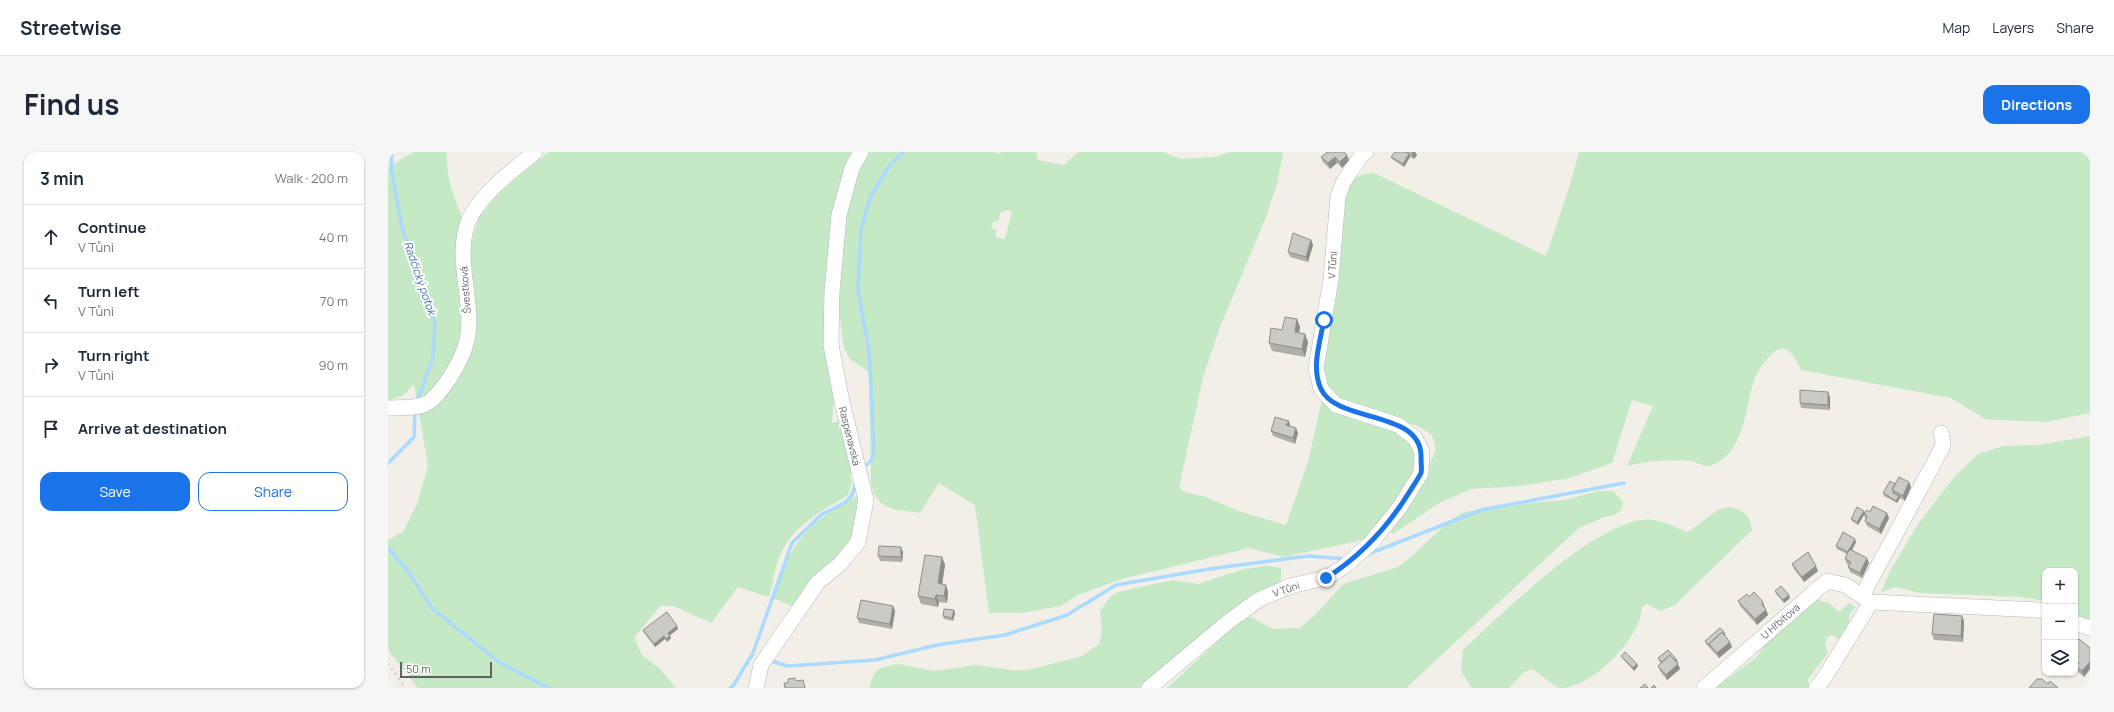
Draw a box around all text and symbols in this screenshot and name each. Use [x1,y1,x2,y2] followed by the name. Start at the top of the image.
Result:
[20,15,122,41] text: Streetwise
[1942,18,1970,37] text: Map
[1992,18,2034,37] text: Layers
[2056,18,2094,37] text: Share
[24,85,119,123] text: Find us
[1983,85,2090,124] button: Directions
[40,167,84,190] text: 3 min
[275,169,348,187] text: Walk · 200 m
[78,217,146,238] text: Continue
[40,226,62,248] icon: ahead
[319,228,348,246] text: 40 m
[78,238,114,256] text: V Tůni
[401,239,441,318] water label: Radčický potok
[1324,251,1340,279] street label: V Tůni
[456,266,474,314] street label: Švestková
[78,281,140,302] text: Turn left
[40,290,62,312] icon: left
[320,292,348,310] text: 70 m
[78,302,114,320] text: V Tůni
[1315,311,1333,329] route start
[78,345,149,366] text: Turn right
[40,354,62,376] icon: right
[318,356,348,374] text: 90 m
[78,366,114,384] text: V Tůni
[836,405,864,467] street label: Raspenavská
[40,418,62,440] icon: arrive
[78,418,227,439] text: Arrive at destination
[40,472,190,511] button: Save
[198,472,348,511] button: Share
[2042,568,2078,676] map controls
[2042,568,2078,604] button: +
[1317,569,1335,587] route end
[1271,578,1301,600] street label: V Tůni
[1757,600,1803,642] street label: U Hřbitova
[2042,604,2078,640] button: −
[2042,640,2078,676] button: layers
[400,660,492,679] scale bar
[406,661,431,676] text: 50 m

